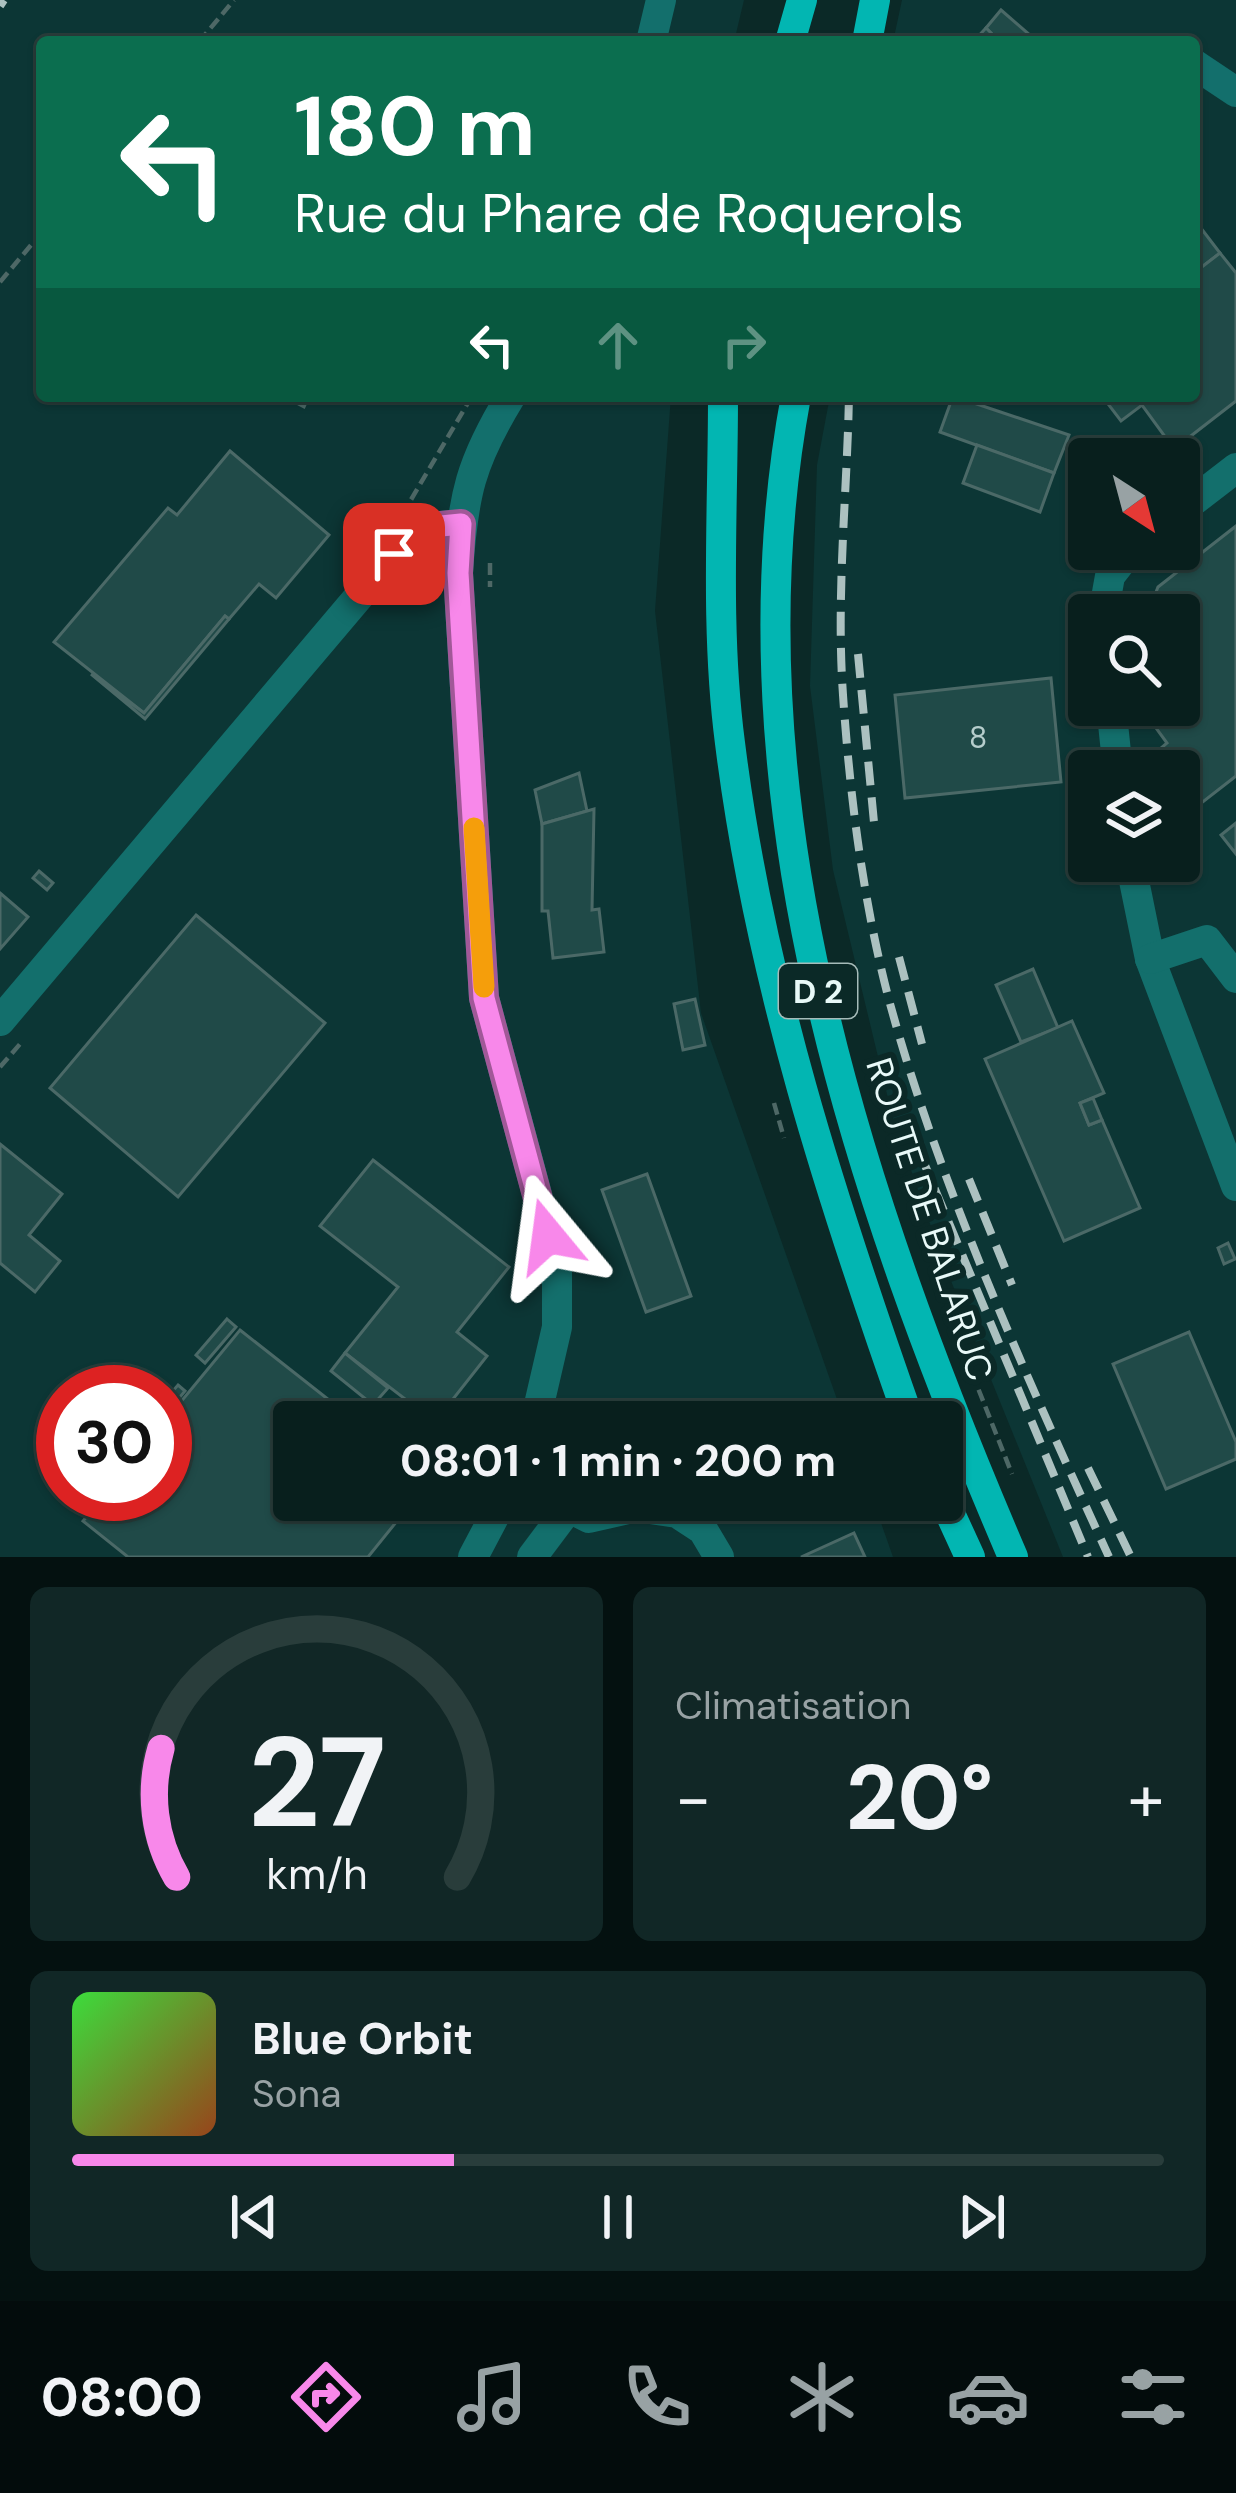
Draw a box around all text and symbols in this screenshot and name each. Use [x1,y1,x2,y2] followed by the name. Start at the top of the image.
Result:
[294,72,536,181] text: 180 m
[96,84,252,240] icon: left
[294,178,964,249] text: Rue du Phare de Roquerols
[459,312,525,378] icon: left
[585,312,651,378] icon: ahead
[711,312,777,378] icon: right
[1068,438,1200,570] north arrow
[1068,438,1200,882] map controls
[343,503,445,605] pin
[361,521,427,587] icon: arrive
[1068,594,1200,726] button: search
[969,718,987,757] house number: 8
[1068,750,1200,882] button: layers
[779,964,857,1018] road number: D 2
[855,1052,1004,1386] street label: ROUTE DE BALARUC
[485,1173,611,1299] position arrow
[36,1365,192,1521] speed limit sign: 30
[400,1431,836,1490] text: 08:01 · 1 min · 200 m
[675,1680,912,1731] text: Climatisation
[247,1702,386,1865] text: 27
[846,1740,993,1857] text: 20°
[675,1756,711,1841] text: −
[1128,1756,1164,1841] text: +
[266,1846,367,1902] text: km/h
[252,2009,473,2068] text: Blue Orbit
[252,2068,341,2119] text: Sona
[221,2184,287,2250] icon: previous
[585,2184,651,2250] icon: pause
[949,2184,1015,2250] icon: next
[284,2355,368,2439] icon: directions
[450,2355,534,2439] icon: music
[615,2355,699,2439] icon: phone
[780,2355,864,2439] icon: climate
[946,2355,1030,2439] icon: car
[1111,2355,1195,2439] icon: filters
[41,2362,203,2433] text: 08:00

